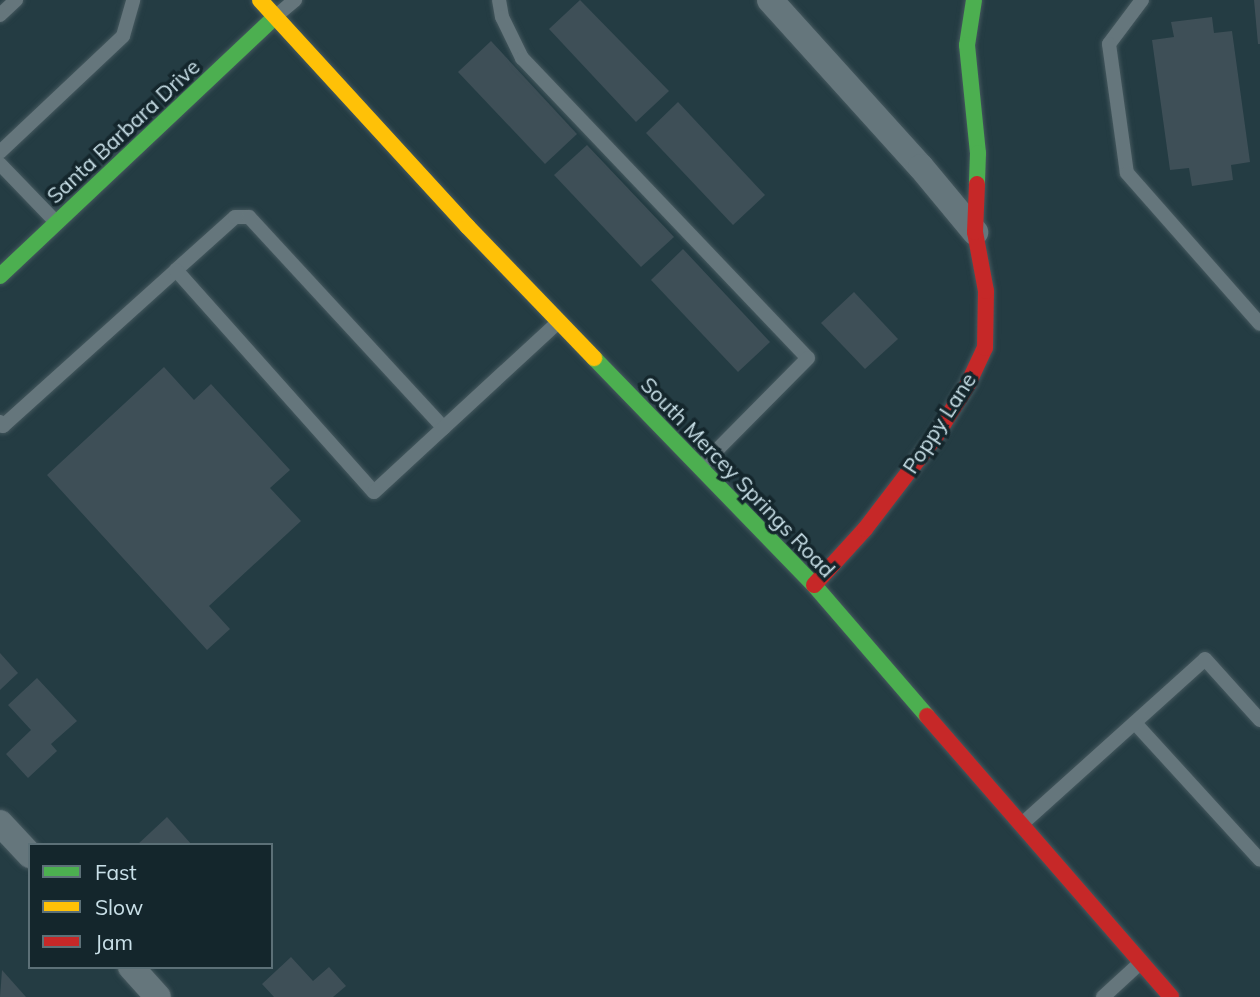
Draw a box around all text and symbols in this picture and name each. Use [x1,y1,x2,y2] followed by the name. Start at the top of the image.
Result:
[41,54,205,208] street label: Santa Barbara Drive
[897,368,981,478] street label: Poppy Lane
[636,372,840,582] street label: South Mercey Springs Road
[28,843,273,969] legend
[95,859,137,885] text: Fast
[95,894,143,920] text: Slow
[95,929,133,955] text: Jam

